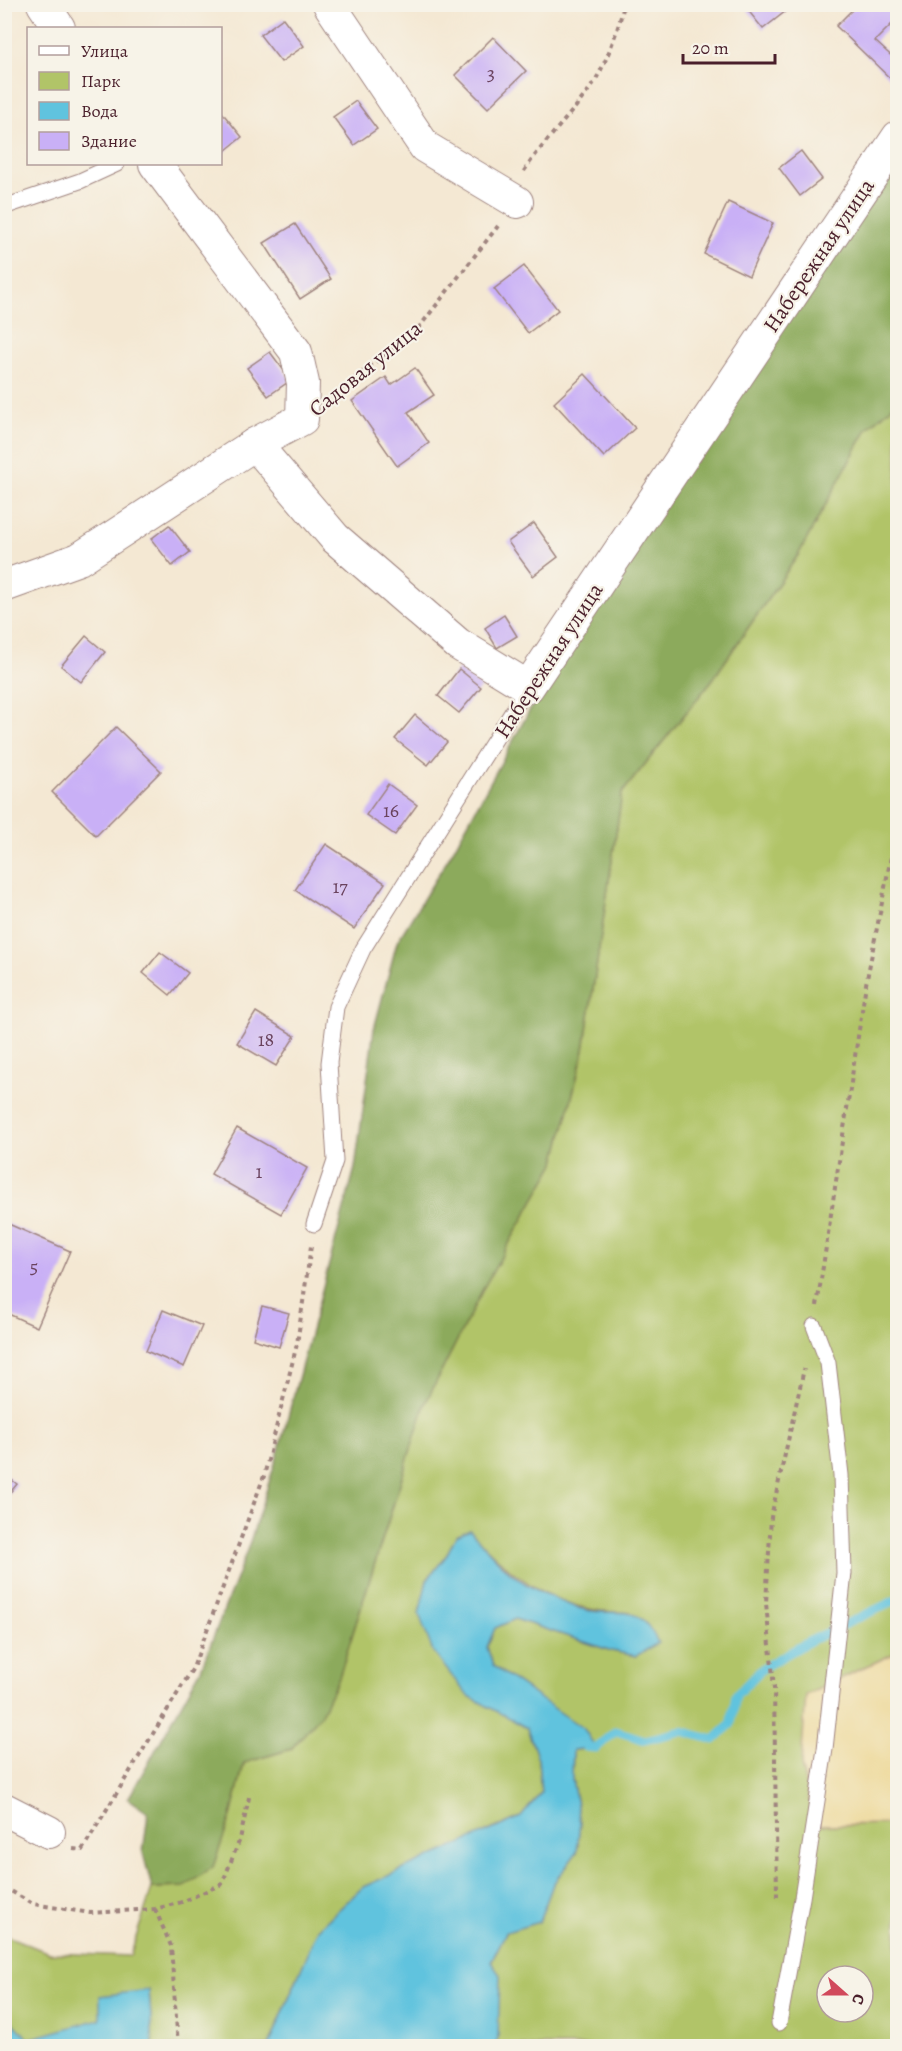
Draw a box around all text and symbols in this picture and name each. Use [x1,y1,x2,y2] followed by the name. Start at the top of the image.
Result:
[27,27,222,165] legend
[683,27,774,65] scale bar
[692,36,729,60] text: 20 m
[81,39,129,63] text: Улица
[487,60,495,87] house number: 3
[81,69,121,93] text: Парк
[81,99,119,123] text: Вода
[81,129,137,153] text: Здание
[756,172,882,338] street label: Набережная улица
[303,313,429,424] street label: Садовая улица
[487,576,611,744] street label: Набережная улица
[383,797,399,824] house number: 16
[332,873,348,900] house number: 17
[258,1026,274,1053] house number: 18
[256,1158,263,1185] house number: 1
[30,1253,38,1280] house number: 5
[815,1964,875,2024] north arrow
[846,1990,870,2008] text: С

